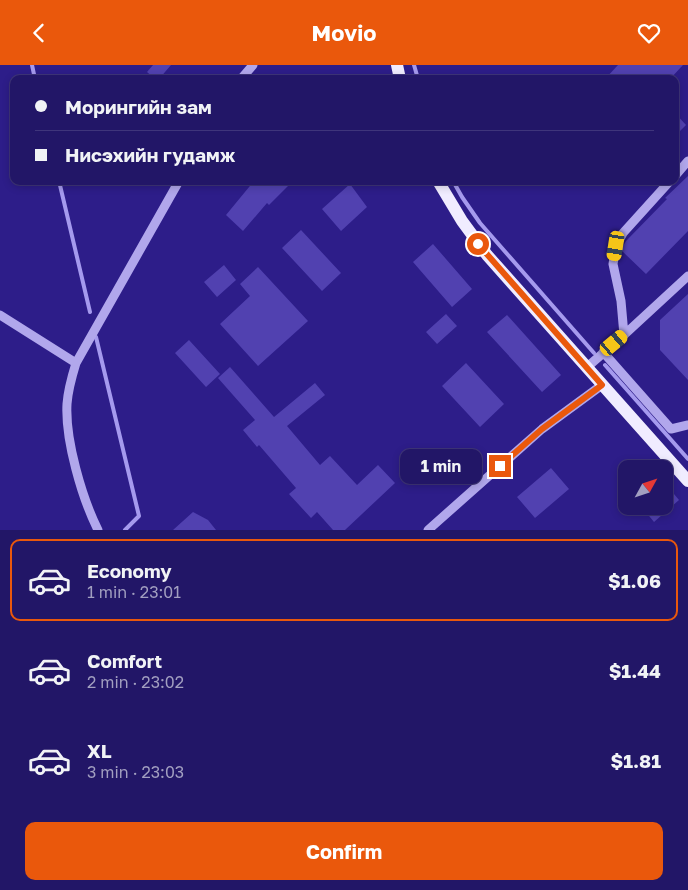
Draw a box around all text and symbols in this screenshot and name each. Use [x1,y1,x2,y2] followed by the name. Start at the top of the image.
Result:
[25,19,53,47] icon: back
[312,19,376,46] text: Movio
[635,19,663,47] icon: heart
[65,95,212,118] text: Морингийн зам
[65,143,235,166] text: Нисэхийн гудамж
[606,230,625,262] car
[467,233,489,255] route start
[597,328,630,358] car
[400,449,482,483] callout: 1 min
[489,455,511,477] route end
[421,456,461,476] text: 1 min
[618,460,672,515] north arrow
[618,460,673,515] map controls
[27,558,72,603] icon: car
[87,559,172,582] text: Economy
[608,569,661,592] text: $1.06
[87,582,181,602] text: 1 min · 23:01
[27,648,72,693] icon: car
[87,649,162,672] text: Comfort
[609,659,661,682] text: $1.44
[87,672,184,692] text: 2 min · 23:02
[27,738,72,783] icon: car
[87,739,112,762] text: XL
[610,749,661,772] text: $1.81
[87,762,184,782] text: 3 min · 23:03
[25,822,663,880] button: Confirm

